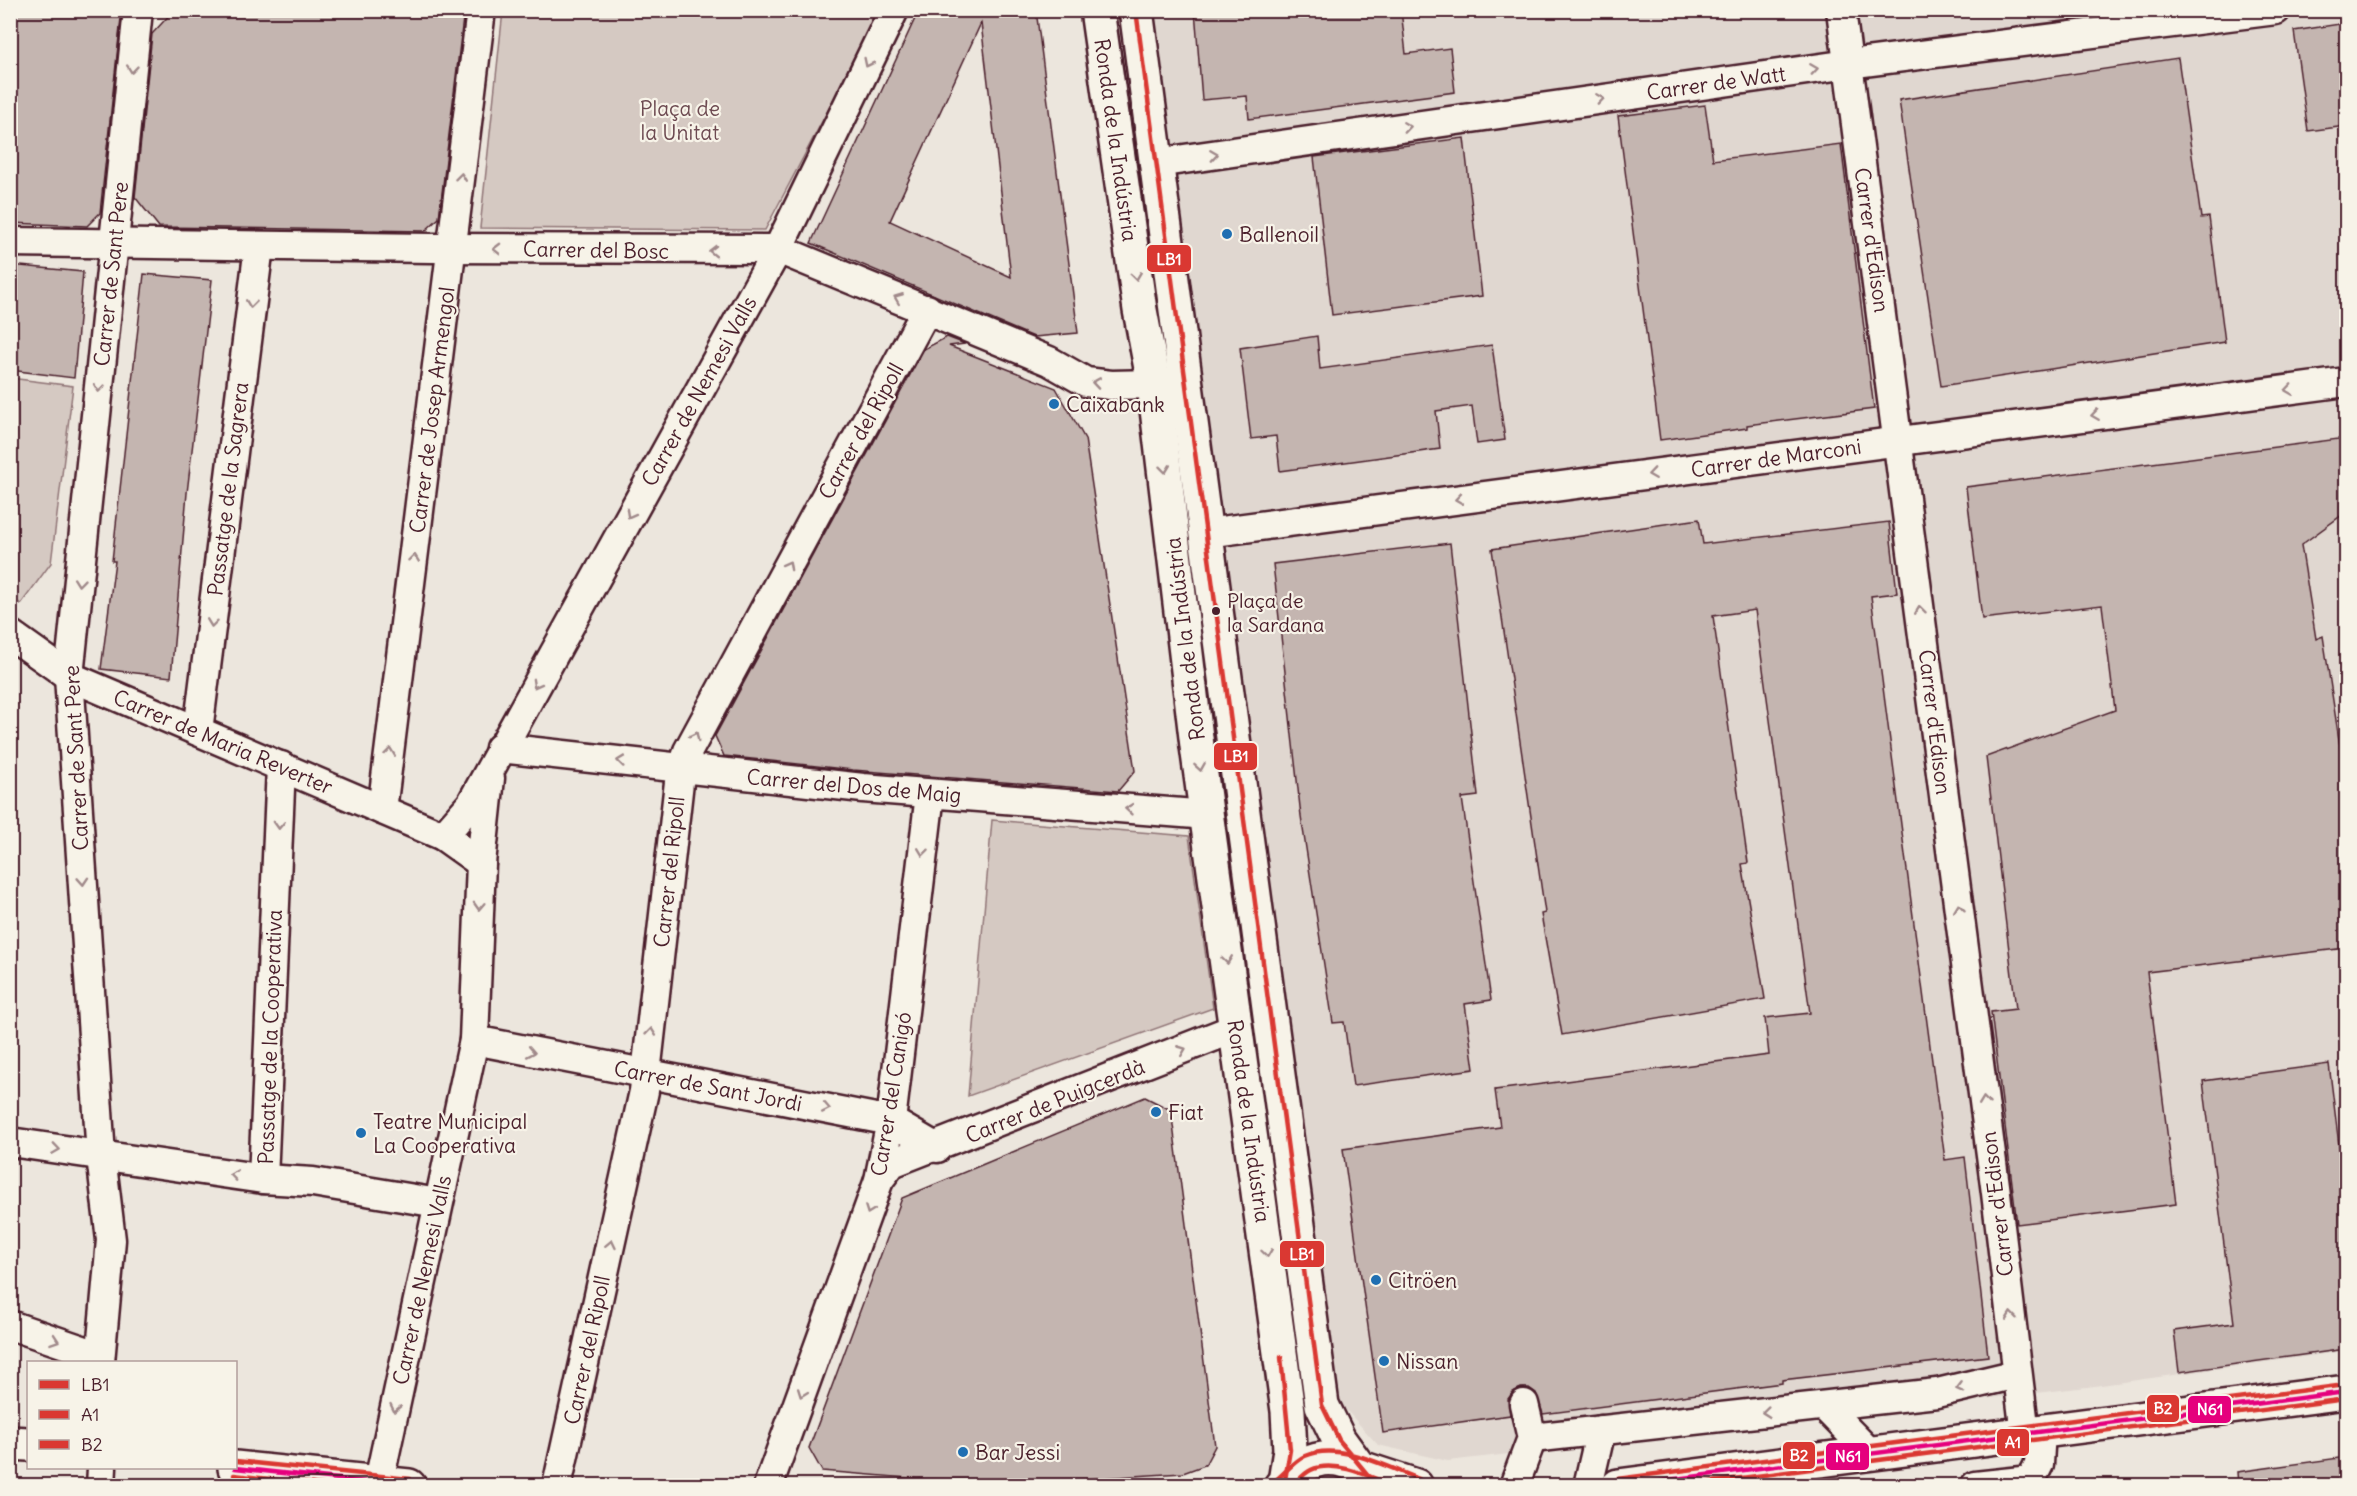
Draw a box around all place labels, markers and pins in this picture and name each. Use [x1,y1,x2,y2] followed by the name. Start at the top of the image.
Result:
[1239,221,1319,248] place label: Ballenoil
[1220,227,1234,241] marker: Ballenoil
[1066,391,1165,418] place label: Caixabank
[1047,397,1061,411] marker: Caixabank
[1227,588,1324,637] place label: Plaça de la Sardana
[1210,605,1222,617] marker: Plaça de la Sardana
[1168,1099,1204,1126] place label: Fiat
[1149,1105,1163,1119] marker: Fiat
[373,1108,527,1159] place label: Teatre Municipal La Cooperativa
[354,1126,368,1140] marker: Teatre Municipal La Cooperativa
[1388,1267,1457,1294] place label: Citröen
[1369,1273,1383,1287] marker: Citröen
[1396,1348,1458,1375] place label: Nissan
[1377,1354,1391,1368] marker: Nissan
[975,1439,1060,1466] place label: Bar Jessi
[956,1445,970,1459] marker: Bar Jessi

